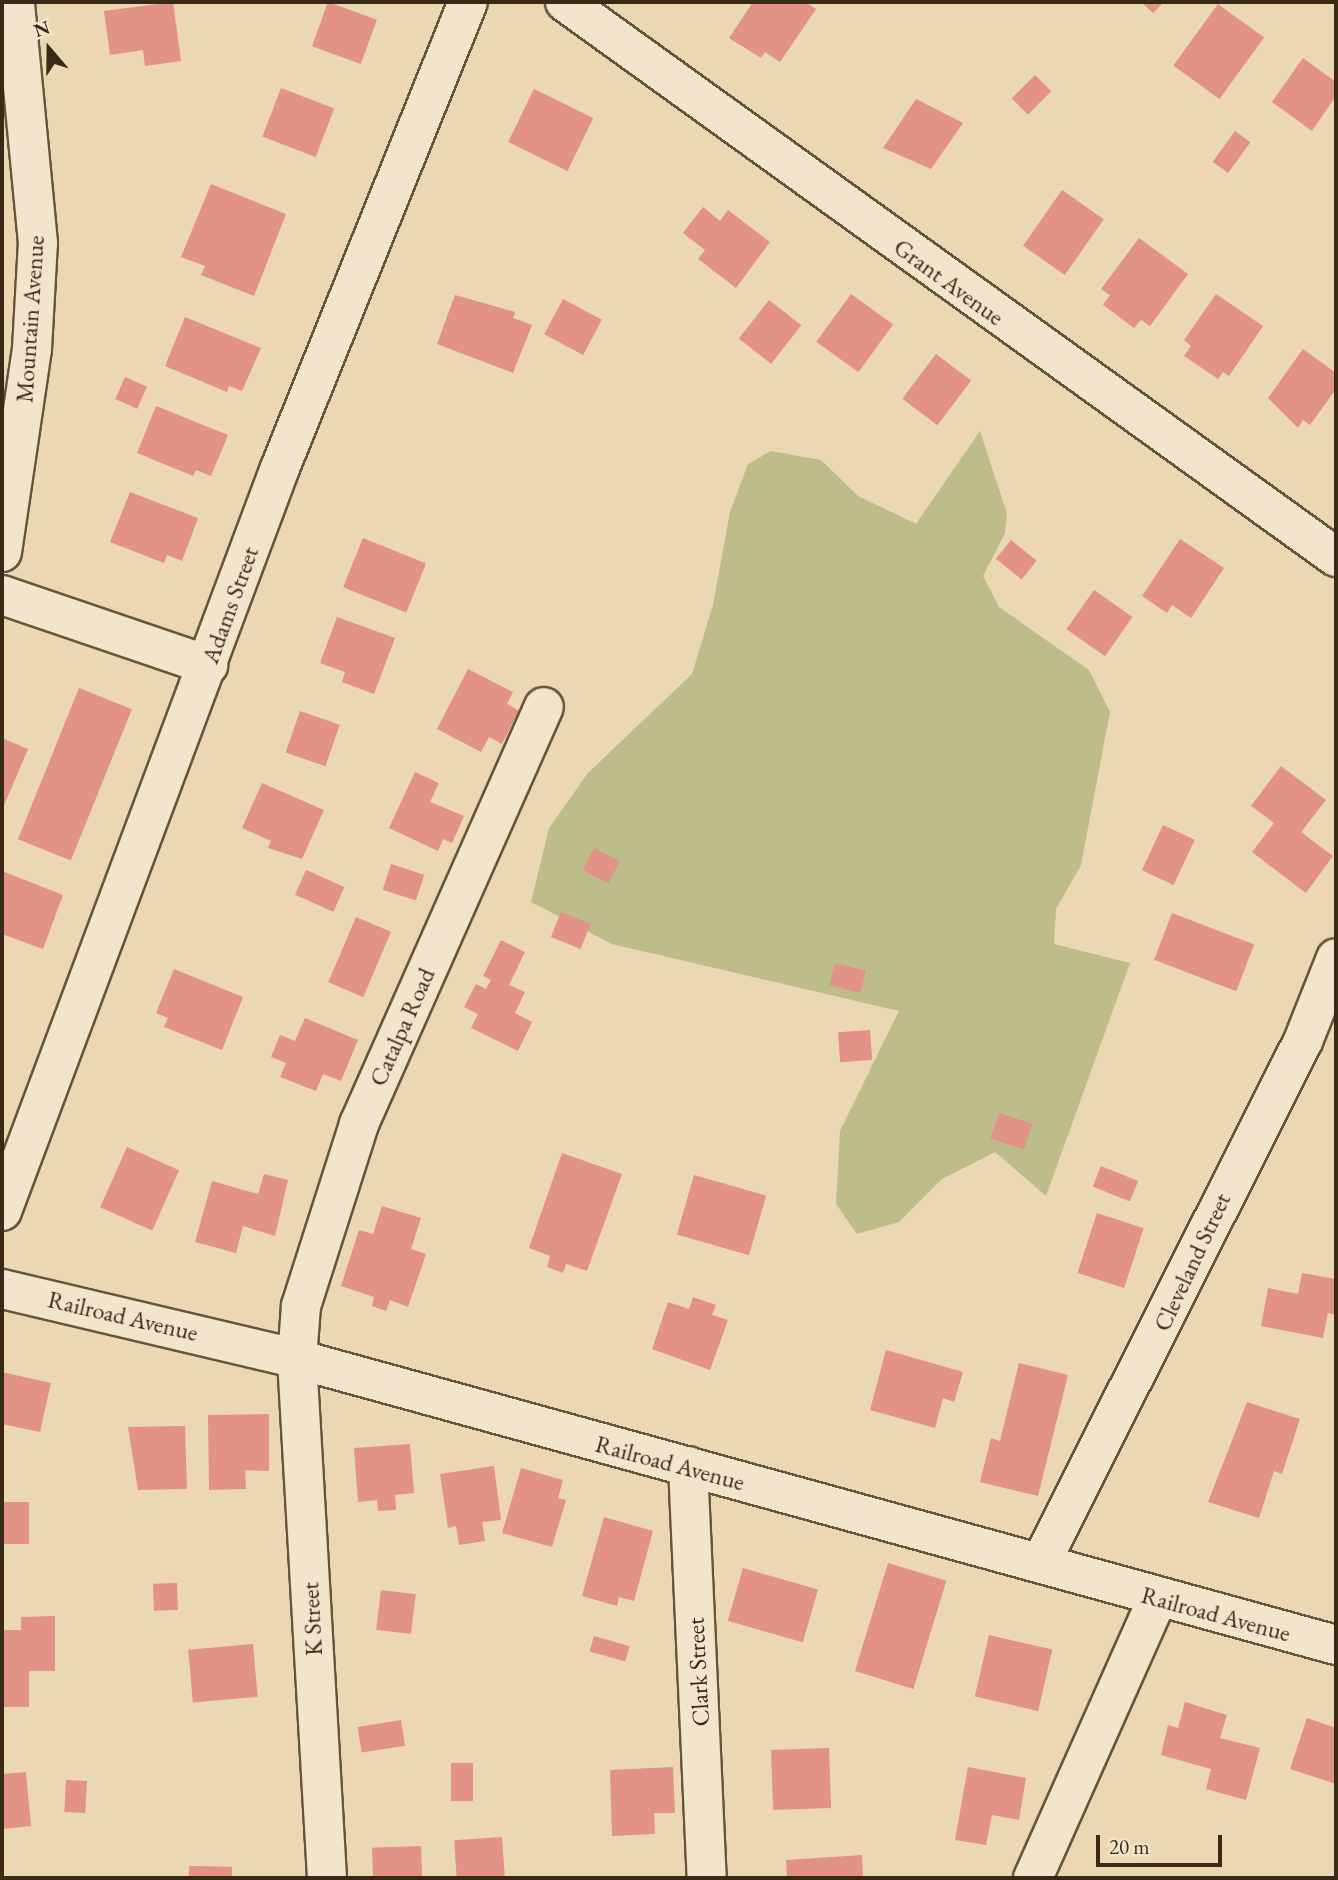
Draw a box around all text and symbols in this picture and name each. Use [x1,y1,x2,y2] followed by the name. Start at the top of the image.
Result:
[14,14,84,84] north arrow
[30,14,53,43] text: N
[888,232,1010,332] street label: Grant Avenue
[10,234,50,404] street label: Mountain Avenue
[196,543,264,667] street label: Adams Street
[363,964,441,1090] street label: Catalpa Road
[1147,1188,1237,1336] street label: Cleveland Street
[45,1285,201,1347] street label: Railroad Avenue
[592,1429,748,1497] street label: Railroad Avenue
[1138,1580,1294,1648] street label: Railroad Avenue
[296,1581,328,1657] street label: K Street
[681,1617,715,1727] street label: Clark Street
[1100,1820,1226,1864] scale bar
[1109,1833,1150,1860] text: 20 m

